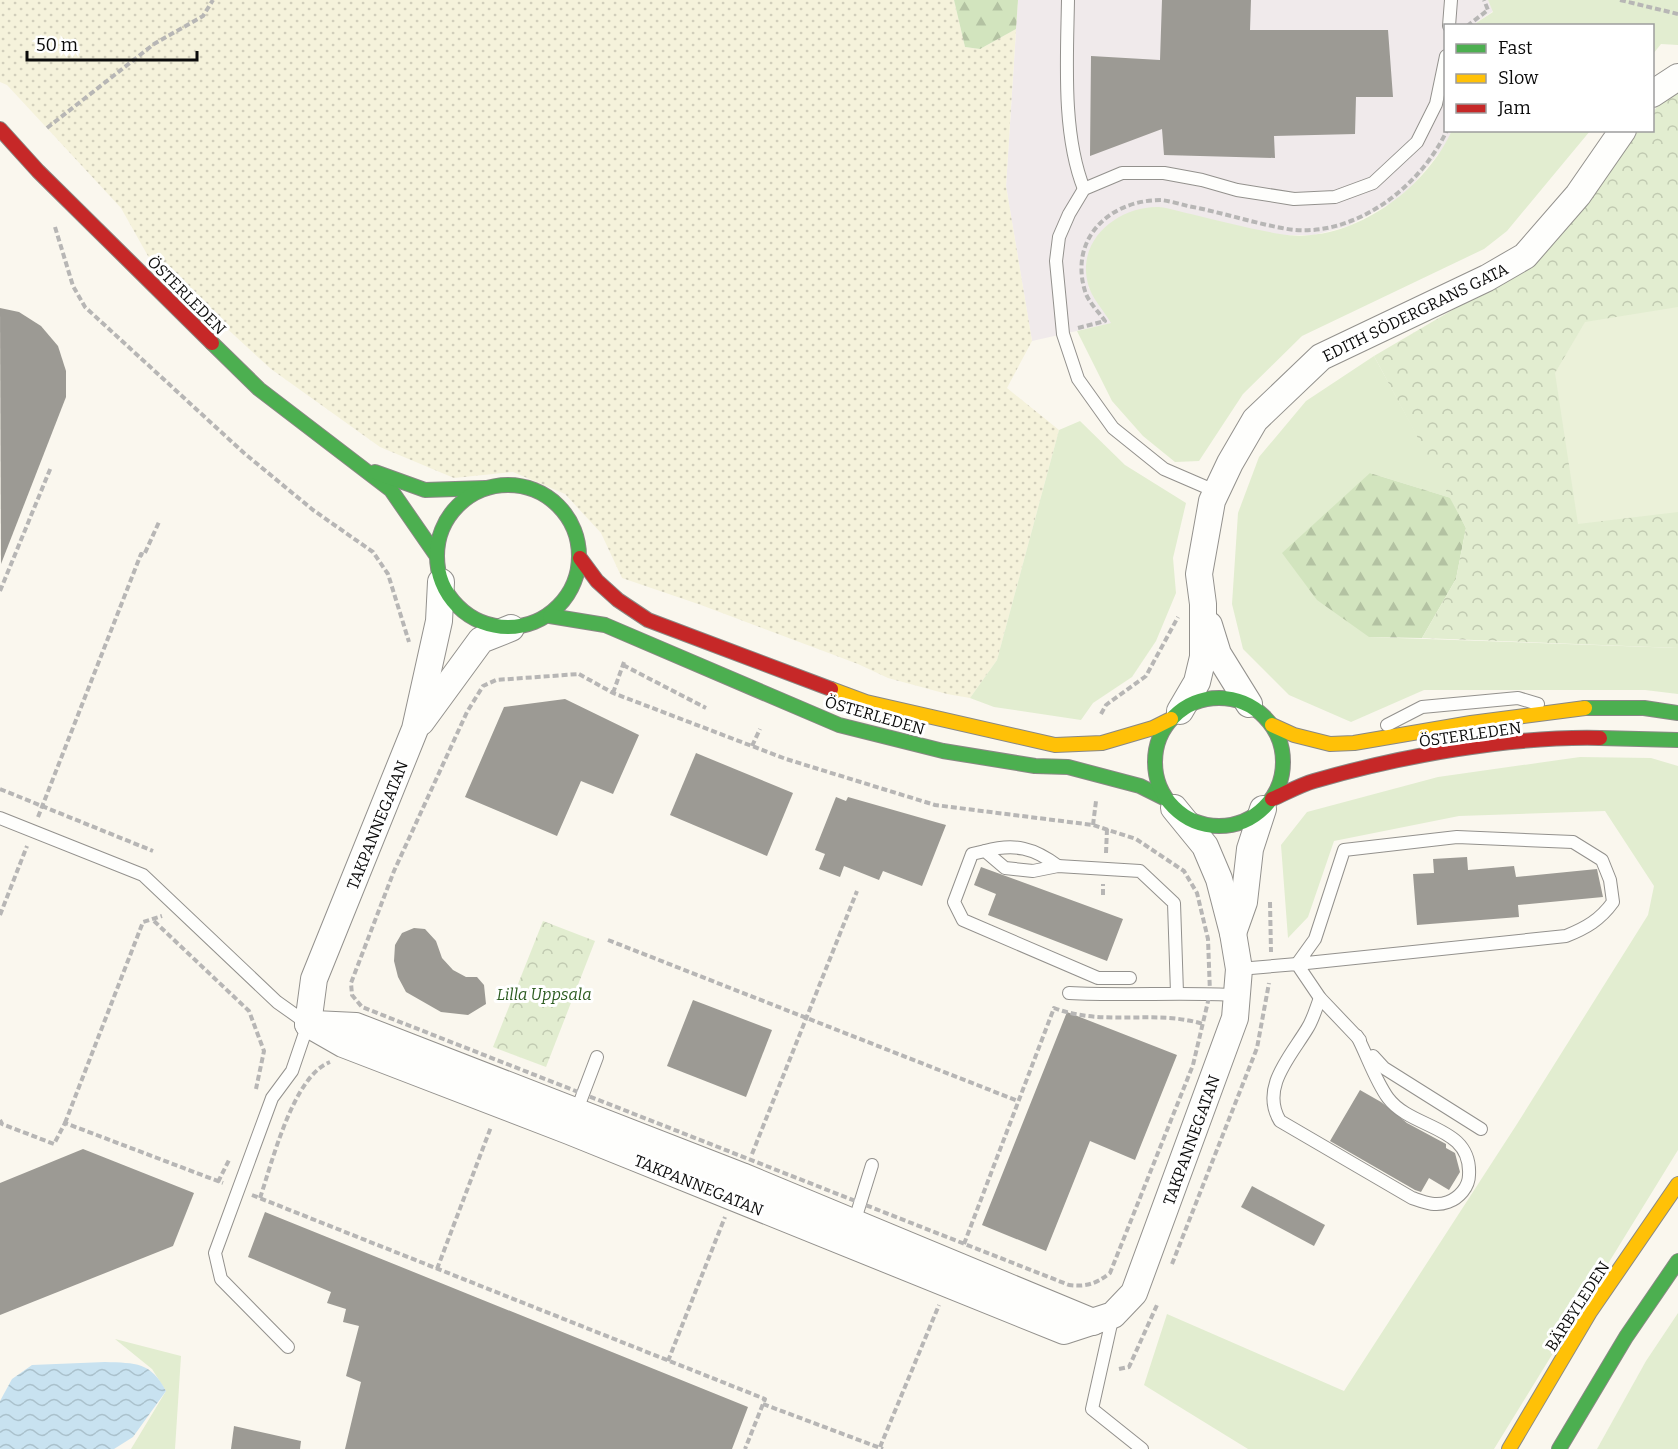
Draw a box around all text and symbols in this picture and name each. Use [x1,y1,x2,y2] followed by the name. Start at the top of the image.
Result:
[27,24,196,62] scale bar
[1444,24,1654,132] legend
[36,34,78,56] text: 50 m
[1498,37,1533,59] text: Fast
[1498,67,1539,89] text: Slow
[1497,97,1531,119] text: Jam
[143,252,230,339] street label: ÖSTERLEDEN
[1319,259,1512,366] street label: EDITH SÖDERGRANS GATA
[823,692,927,739] street label: ÖSTERLEDEN
[1418,718,1523,751] street label: ÖSTERLEDEN
[343,758,412,892] street label: TAKPANNEGATAN
[496,985,592,1004] park label: Lilla Uppsala
[1159,1072,1224,1208] street label: TAKPANNEGATAN
[632,1151,766,1220] street label: TAKPANNEGATAN
[1541,1258,1614,1355] street label: BÄRBYLEDEN

